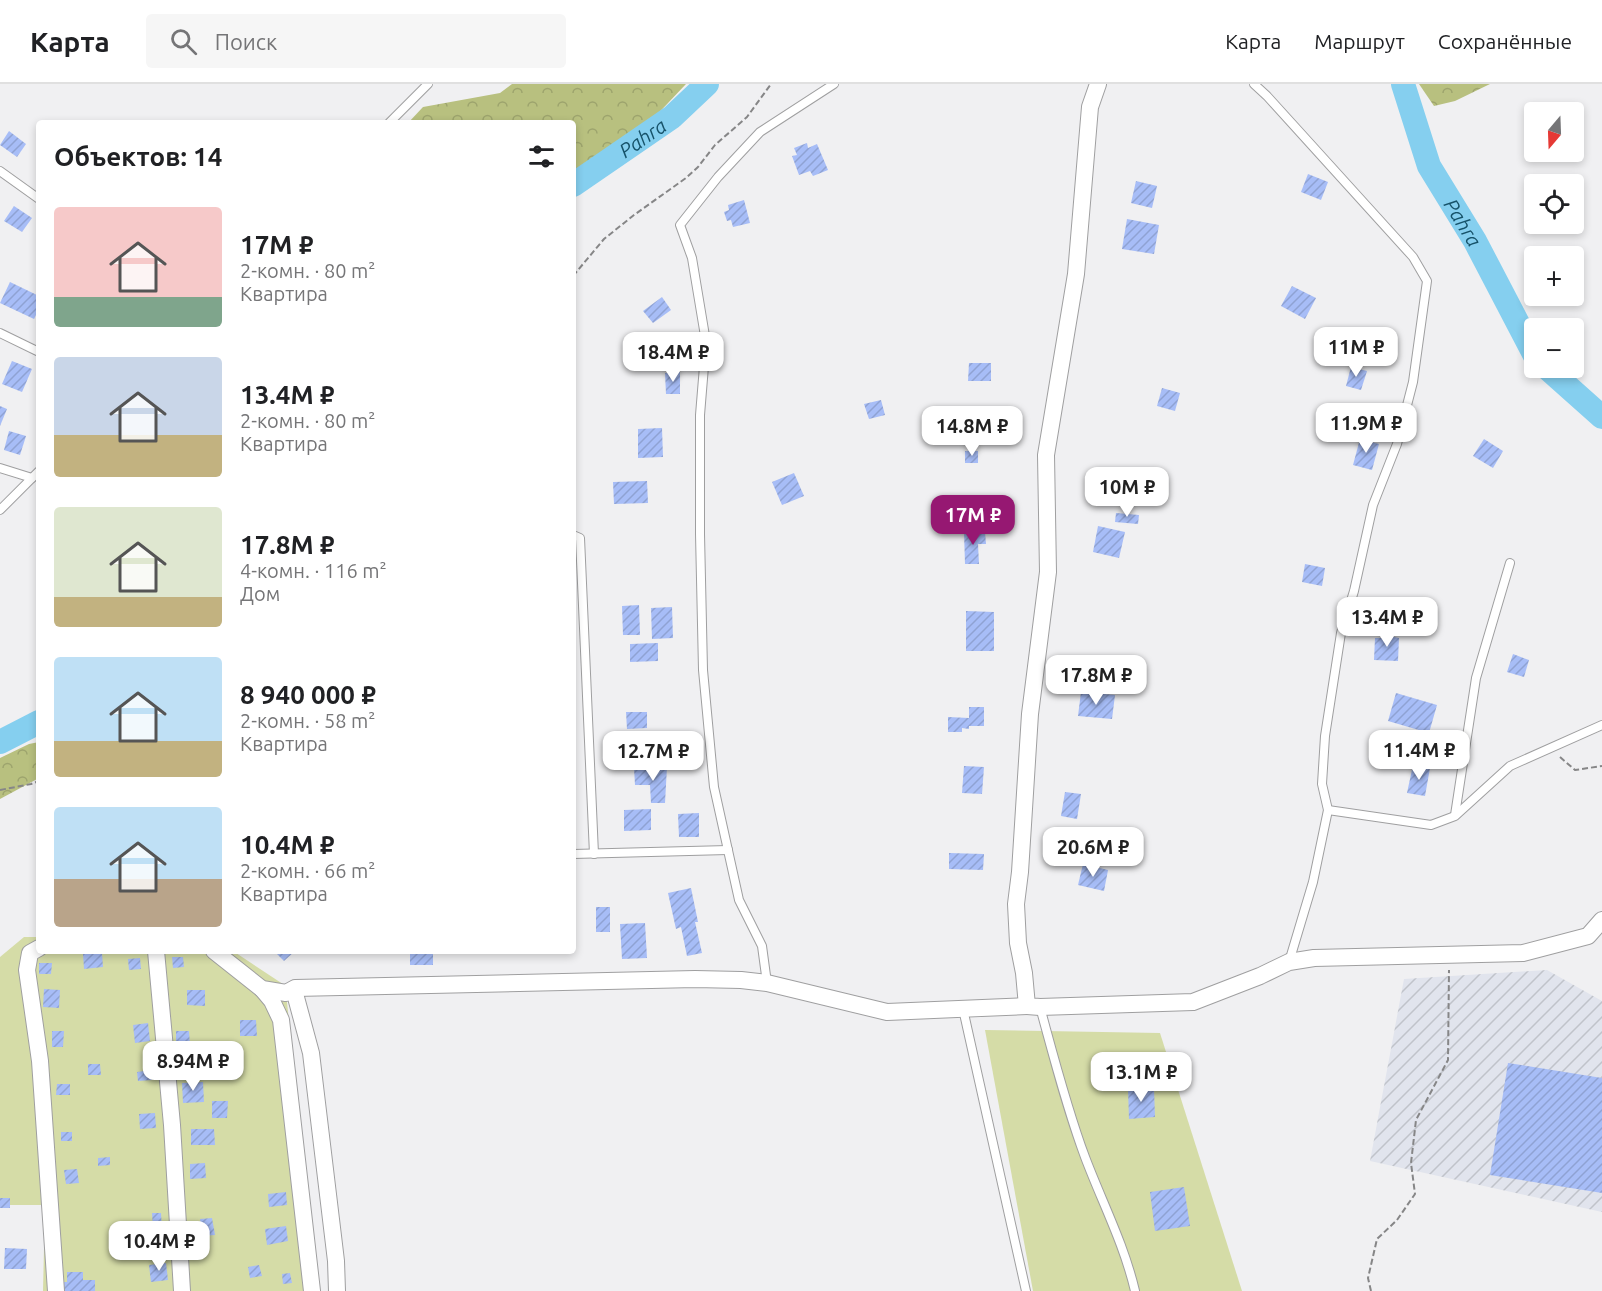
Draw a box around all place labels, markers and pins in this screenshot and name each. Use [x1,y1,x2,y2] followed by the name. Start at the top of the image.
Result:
[1314,327,1398,378] pin: 11M ₽
[618,332,728,383] pin: 18.4M ₽
[1311,403,1421,454] pin: 11.9M ₽
[917,406,1027,457] pin: 14.8M ₽
[1085,467,1169,518] pin: 10M ₽
[931,495,1015,546] pin: 17M ₽
[1332,597,1442,648] pin: 13.4M ₽
[1041,655,1151,706] pin: 17.8M ₽
[1364,730,1474,781] pin: 11.4M ₽
[598,731,708,782] pin: 12.7M ₽
[1038,827,1148,878] pin: 20.6M ₽
[138,1041,248,1092] pin: 8.94M ₽
[1086,1052,1196,1103] pin: 13.1M ₽
[104,1221,214,1272] pin: 10.4M ₽

